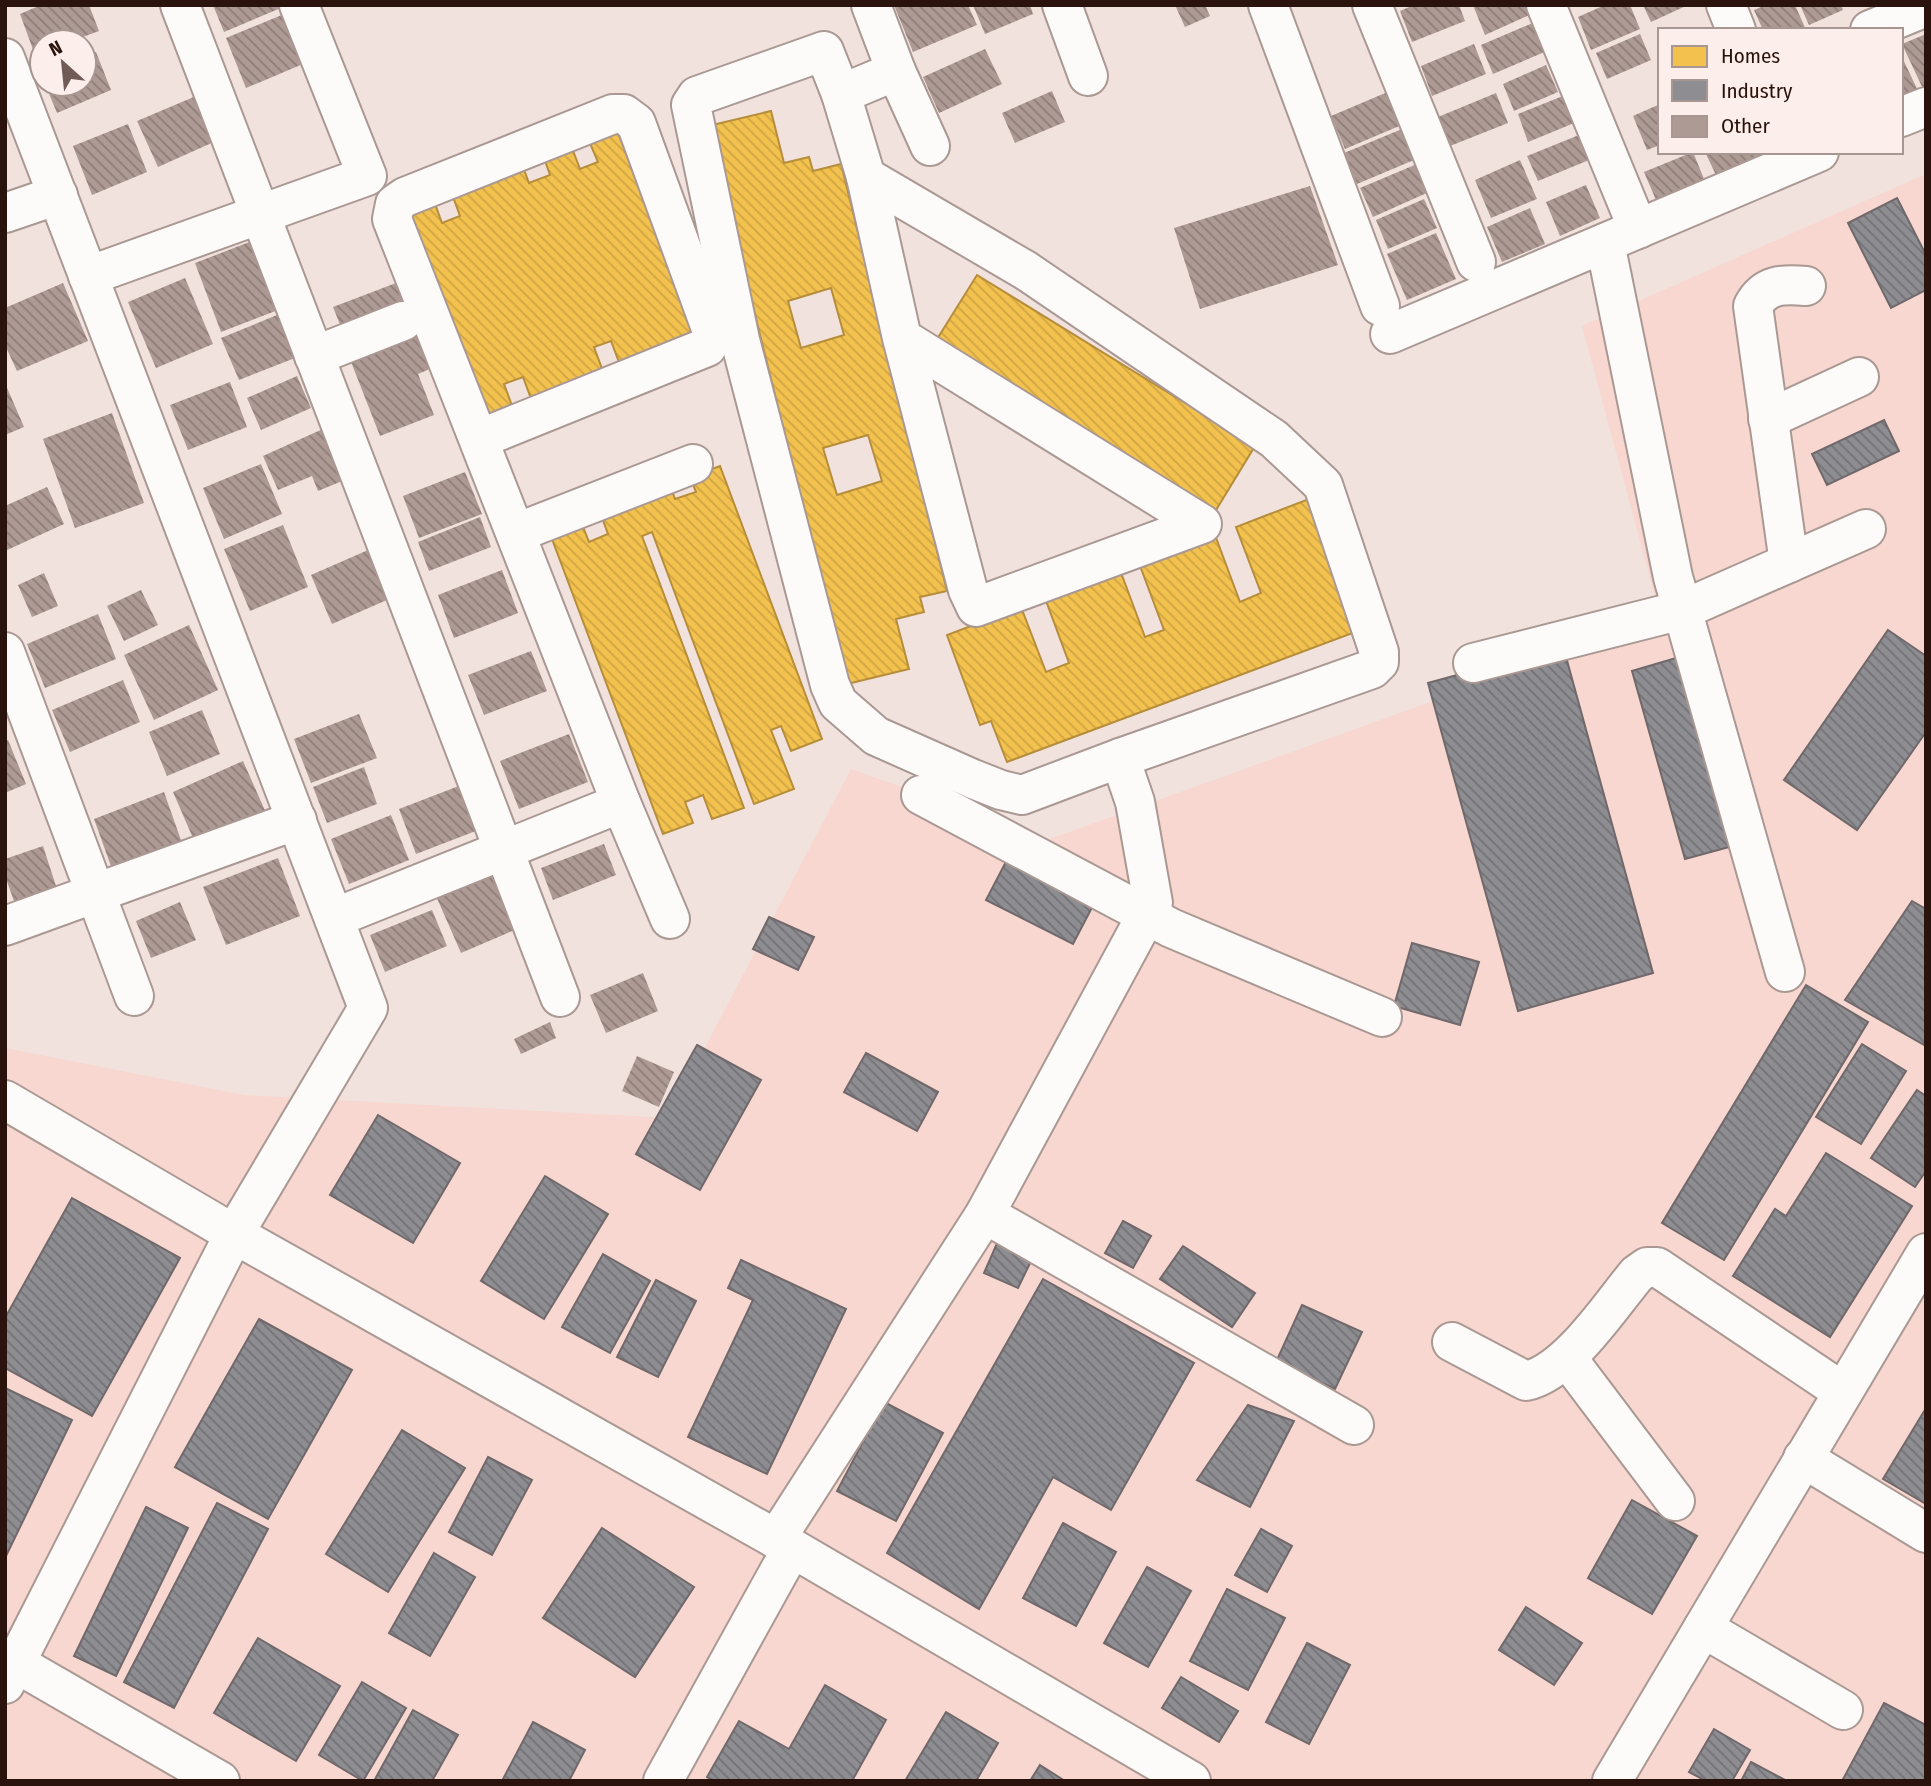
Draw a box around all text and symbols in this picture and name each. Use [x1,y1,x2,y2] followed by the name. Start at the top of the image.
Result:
[28,28,98,98] north arrow
[1658,28,1903,154] legend
[45,35,66,61] text: N
[1721,43,1780,69] text: Homes
[1721,78,1793,104] text: Industry
[1721,113,1770,139] text: Other

